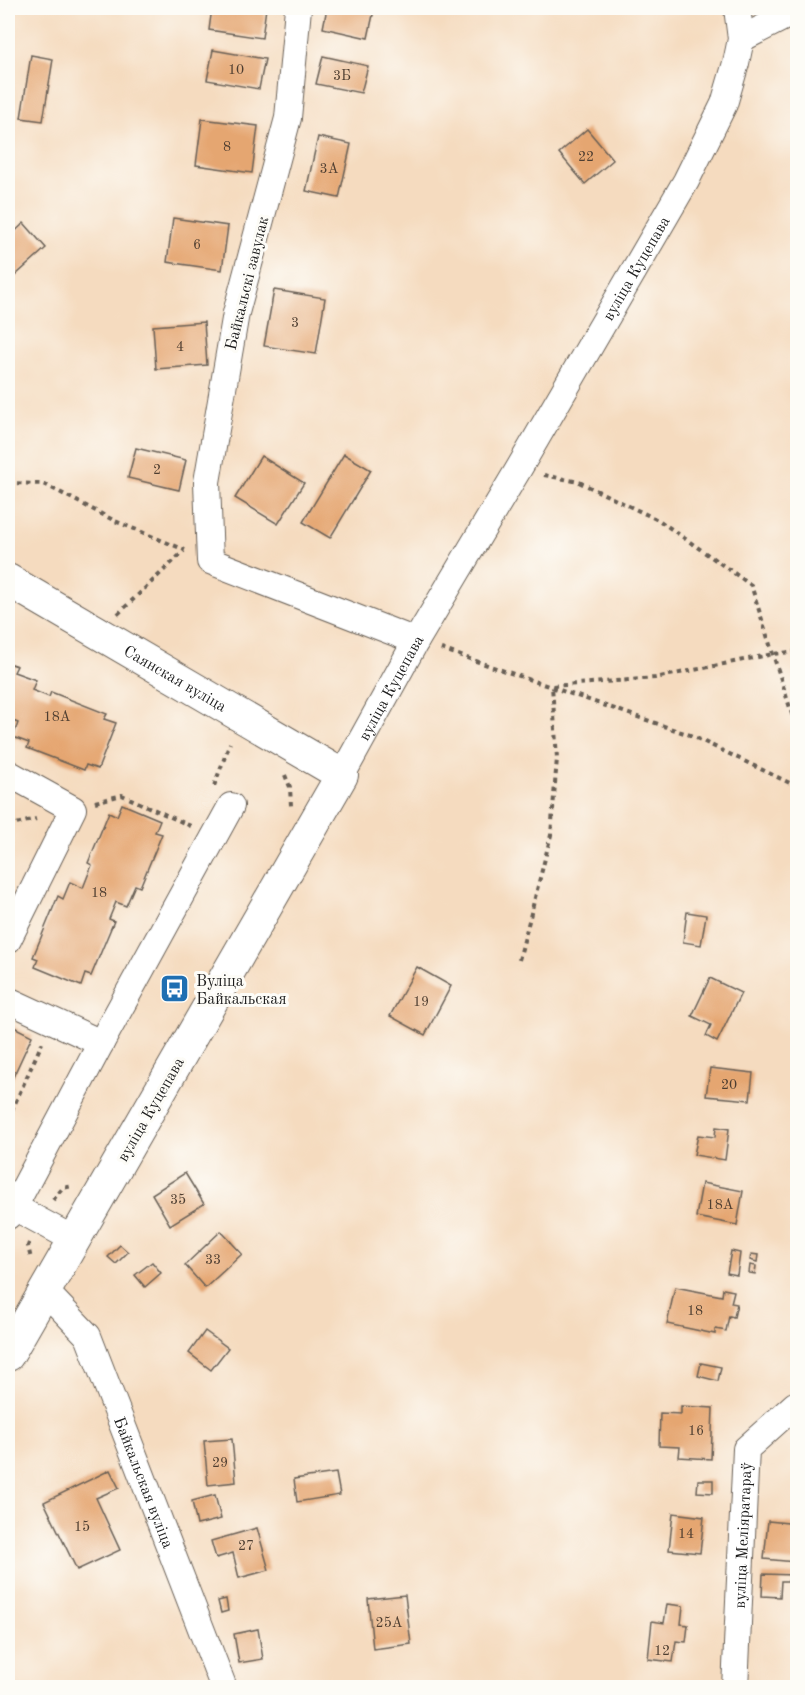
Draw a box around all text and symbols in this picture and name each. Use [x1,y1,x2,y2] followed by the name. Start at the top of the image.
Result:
[228,63,244,77] house number: 10
[333,69,351,83] house number: 3Б
[223,140,231,154] house number: 8
[578,150,594,164] house number: 22
[320,162,339,176] house number: 3А
[601,214,674,324] street label: вуліца Куцепава
[224,215,272,352] street label: Байкальскі завулак
[193,238,201,252] house number: 6
[291,316,299,330] house number: 3
[176,340,184,354] house number: 4
[153,463,161,477] house number: 2
[357,633,428,744] street label: вуліца Куцепава
[120,643,229,716] street label: Саянская вуліца
[44,710,71,724] house number: 18А
[91,886,107,900] house number: 18
[159,973,191,1005] bus stop icon: Вуліца Байкальская
[196,974,287,1008] place label: Вуліца Байкальская
[413,995,429,1009] house number: 19
[115,1055,188,1165] street label: вуліца Куцепава
[721,1078,737,1092] house number: 20
[170,1193,186,1207] house number: 35
[707,1198,734,1212] house number: 18А
[205,1253,221,1267] house number: 33
[687,1304,703,1318] house number: 18
[110,1415,175,1551] street label: Байкальская вуліца
[688,1424,704,1438] house number: 16
[212,1456,228,1470] house number: 29
[733,1461,755,1609] street label: вуліца Меліяратараў
[74,1520,90,1534] house number: 15
[678,1527,694,1541] house number: 14
[238,1539,254,1553] house number: 27
[376,1616,403,1630] house number: 25А
[654,1644,670,1658] house number: 12

